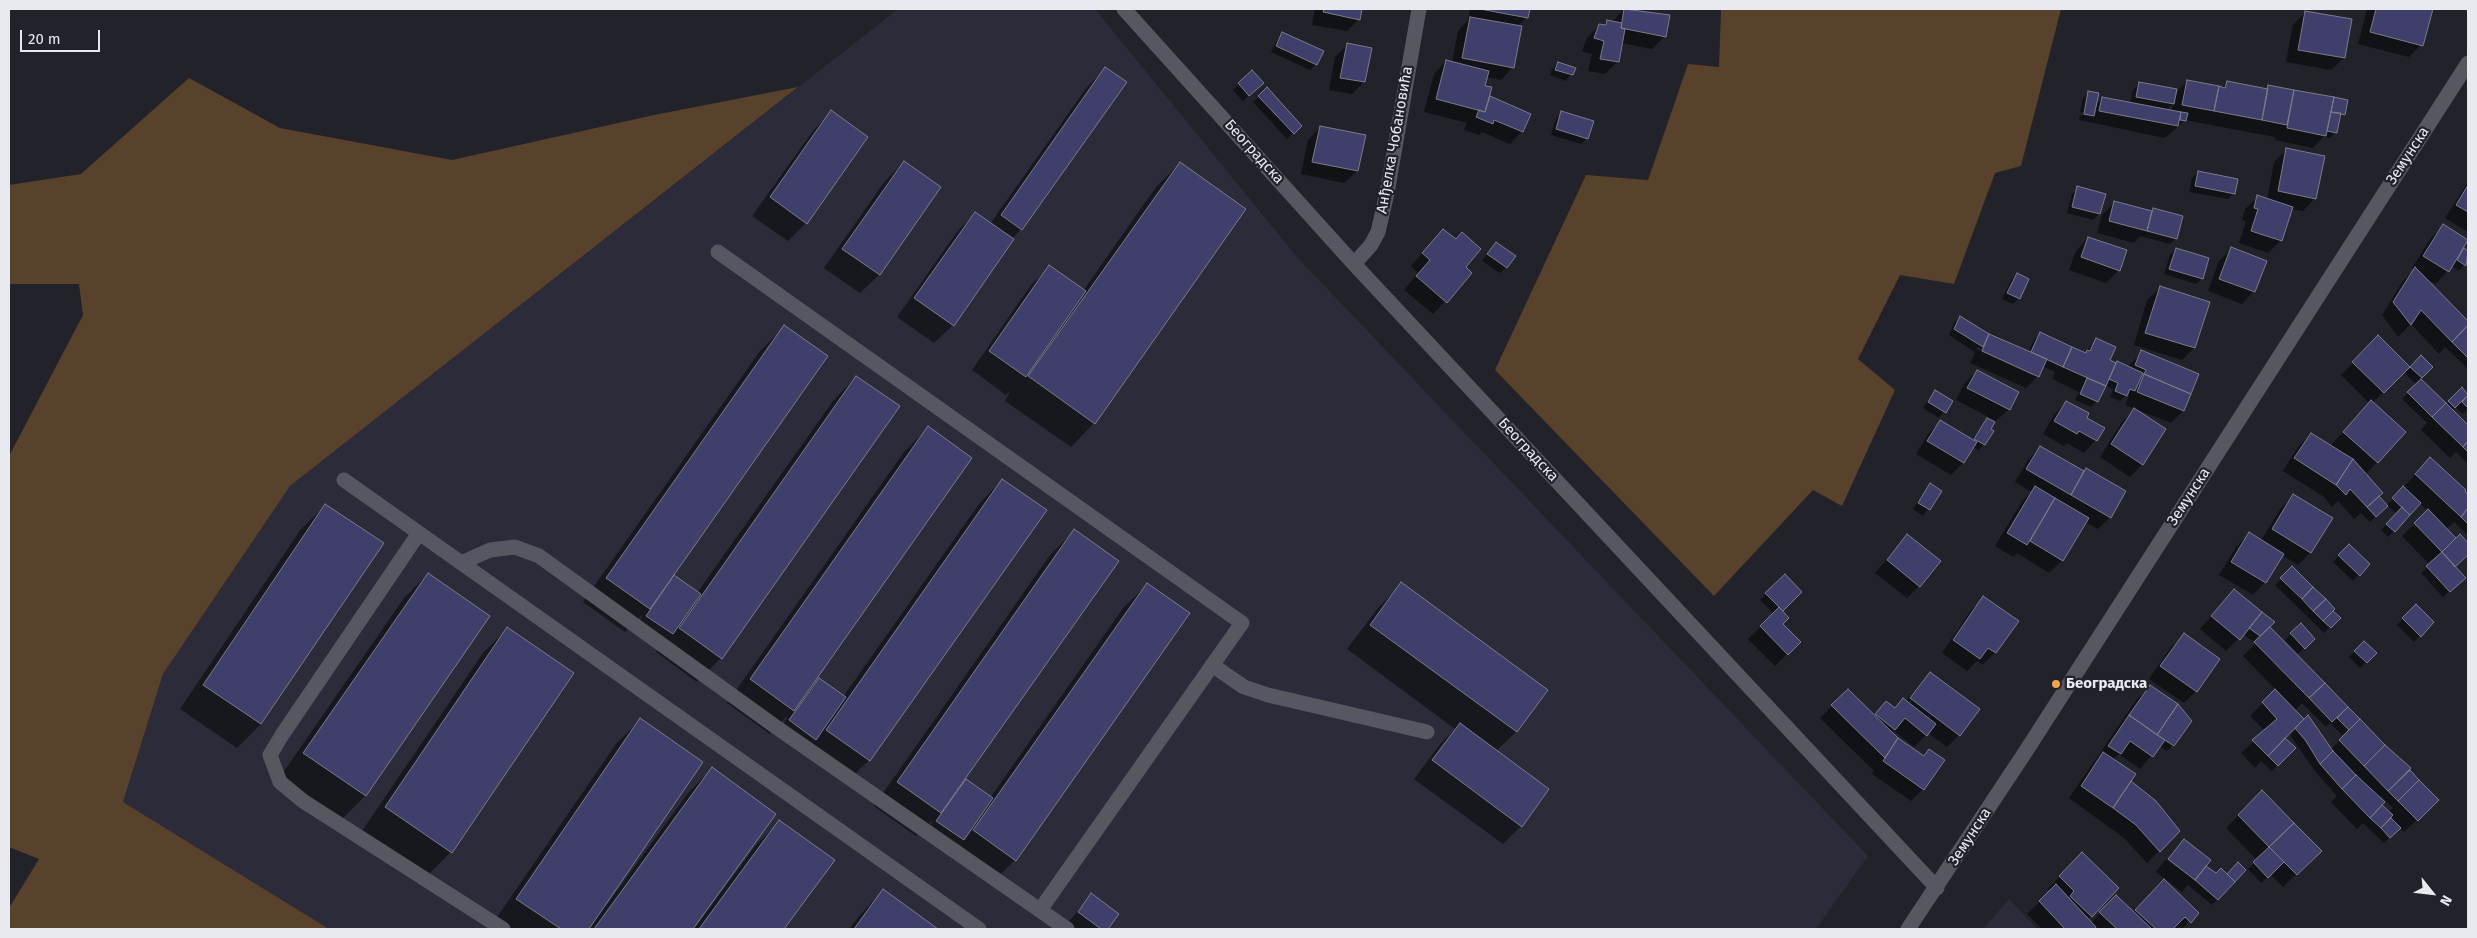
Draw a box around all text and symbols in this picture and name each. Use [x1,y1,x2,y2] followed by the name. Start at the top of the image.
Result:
[22,20,102,52] scale bar
[28,30,61,48] text: 20 m
[1373,65,1417,215] street label: Анђелка Чобановића
[1220,116,1288,188] street label: Београдска
[2383,124,2433,188] street label: Земунска
[1494,415,1562,485] street label: Београдска
[2164,465,2214,529] street label: Земунска
[2066,675,2147,693] place label: Београдска
[2050,678,2062,690] marker: Београдска
[1945,805,1995,869] street label: Земунска
[2407,868,2457,918] north arrow
[2436,892,2455,909] text: N

